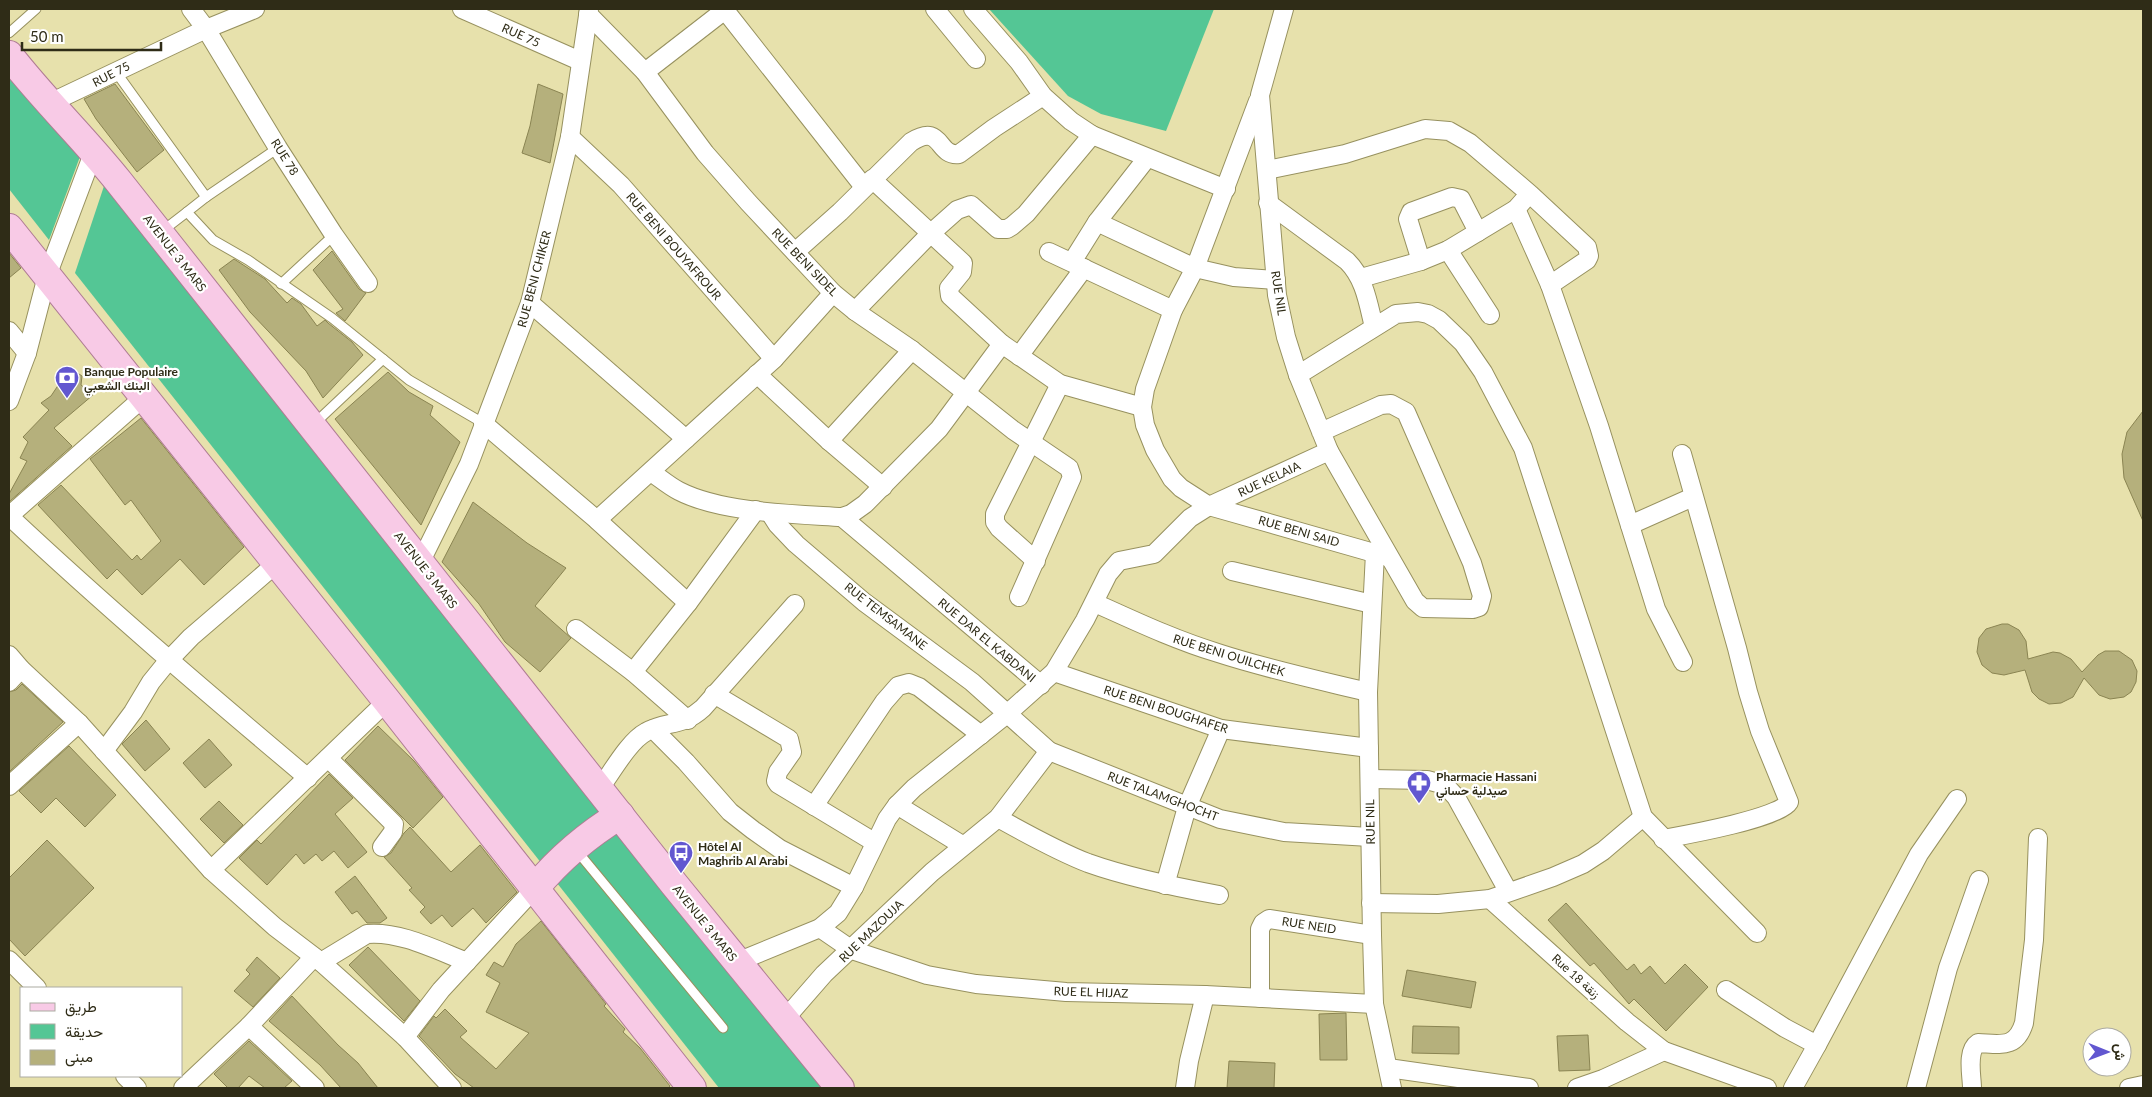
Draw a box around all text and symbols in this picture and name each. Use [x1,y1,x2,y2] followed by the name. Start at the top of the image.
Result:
[22,20,161,52] scale bar
[500,20,542,50] street label: RUE 75
[30,27,64,45] text: 50 m
[90,58,132,90] street label: RUE 75
[268,136,302,178] street label: RUE 78
[623,189,725,303] street label: RUE BENI BOUYAFROUR
[140,211,210,295] street label: AVENUE 3 MARS
[769,225,841,299] street label: RUE BENI SIDEL
[514,229,554,329] street label: RUE BENI CHIKER
[1268,270,1290,316] street label: RUE NIL
[84,364,179,396] place label: Banque Populaire البنك الشعبي
[54,365,80,399] bank icon: Banque Populaire البنك الشعبي
[1235,458,1303,500] street label: RUE KELAIA
[1257,512,1341,550] street label: RUE BENI SAID
[391,528,461,612] street label: AVENUE 3 MARS
[842,579,930,653] street label: RUE TEMSAMANE
[935,595,1039,685] street label: RUE DAR EL KABDANI
[1171,631,1287,679] street label: RUE BENI OUILCHEK
[1102,682,1231,736] street label: RUE BENI BOUGHAFER
[1105,768,1221,824] street label: RUE TALAMGHOCHT
[1436,769,1537,801] place label: Pharmacie Hassani صيدلية حساني
[1406,770,1432,804] pharmacy icon: Pharmacie Hassani صيدلية حساني
[1362,799,1378,845] street label: RUE NIL
[698,839,788,868] place label: Hôtel Al Maghrib Al Arabi
[668,840,694,874] bus stop icon: Hôtel Al Maghrib Al Arabi
[670,882,740,964] street label: AVENUE 3 MARS
[836,896,907,965] street label: RUE MAZOUJA
[1281,913,1337,937] street label: RUE NEID
[1548,951,1603,1002] street label: Rue 18 زنقة
[1053,983,1129,1001] street label: RUE EL HIJAZ
[20,987,182,1077] legend
[65,997,97,1017] text: طريق
[65,1022,103,1041] text: حديقة
[2082,1027,2132,1077] north arrow
[2111,1044,2129,1061] text: ش
[65,1047,93,1067] text: مبنى

